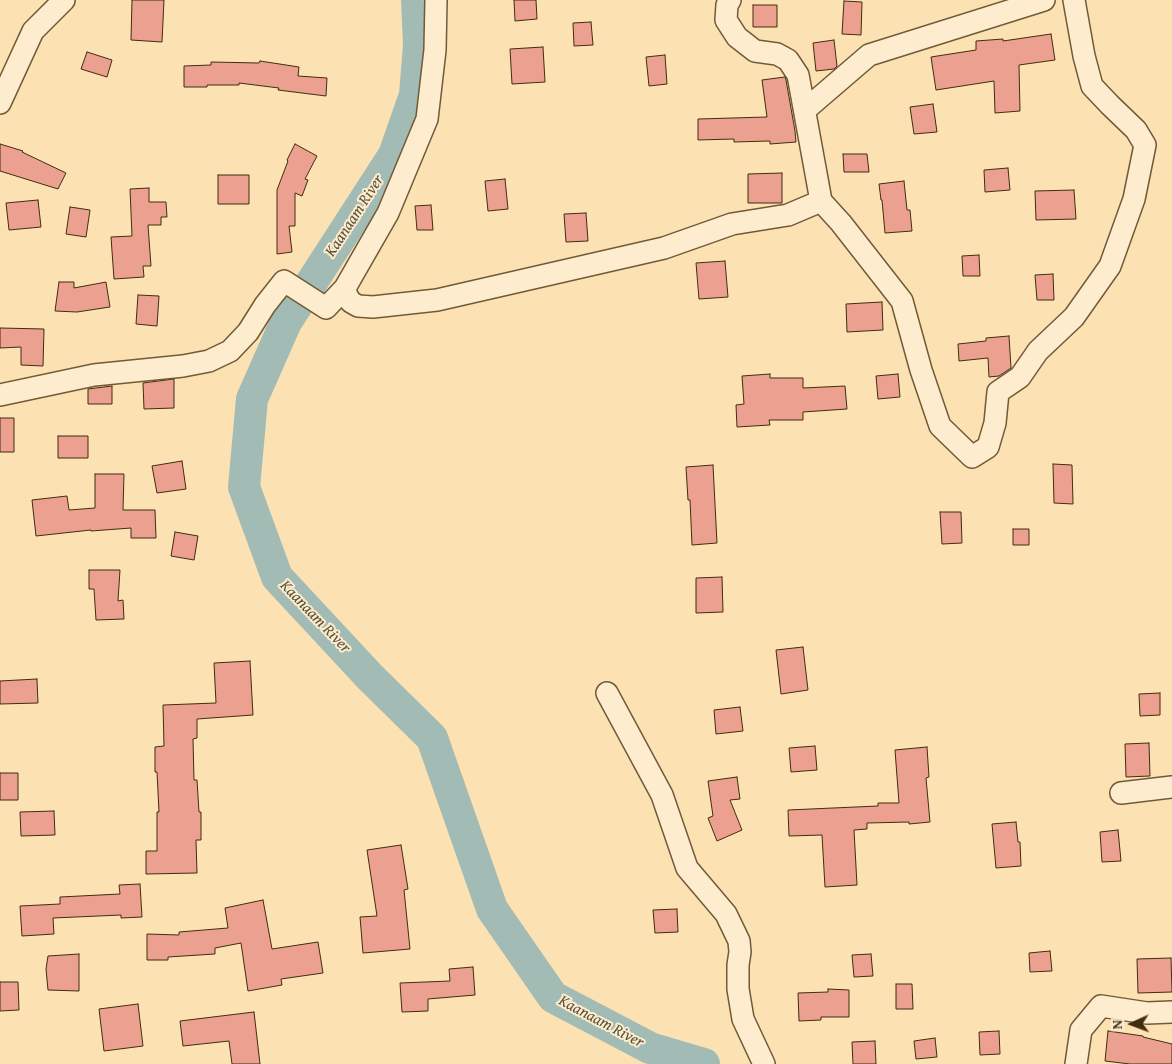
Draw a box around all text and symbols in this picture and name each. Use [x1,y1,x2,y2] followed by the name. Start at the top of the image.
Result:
[321,172,389,260] water label: Kaanaam River
[276,577,354,657] water label: Kaanaam River
[555,992,647,1052] water label: Kaanaam River
[1107,999,1157,1049] north arrow
[1107,1020,1127,1030] text: N

